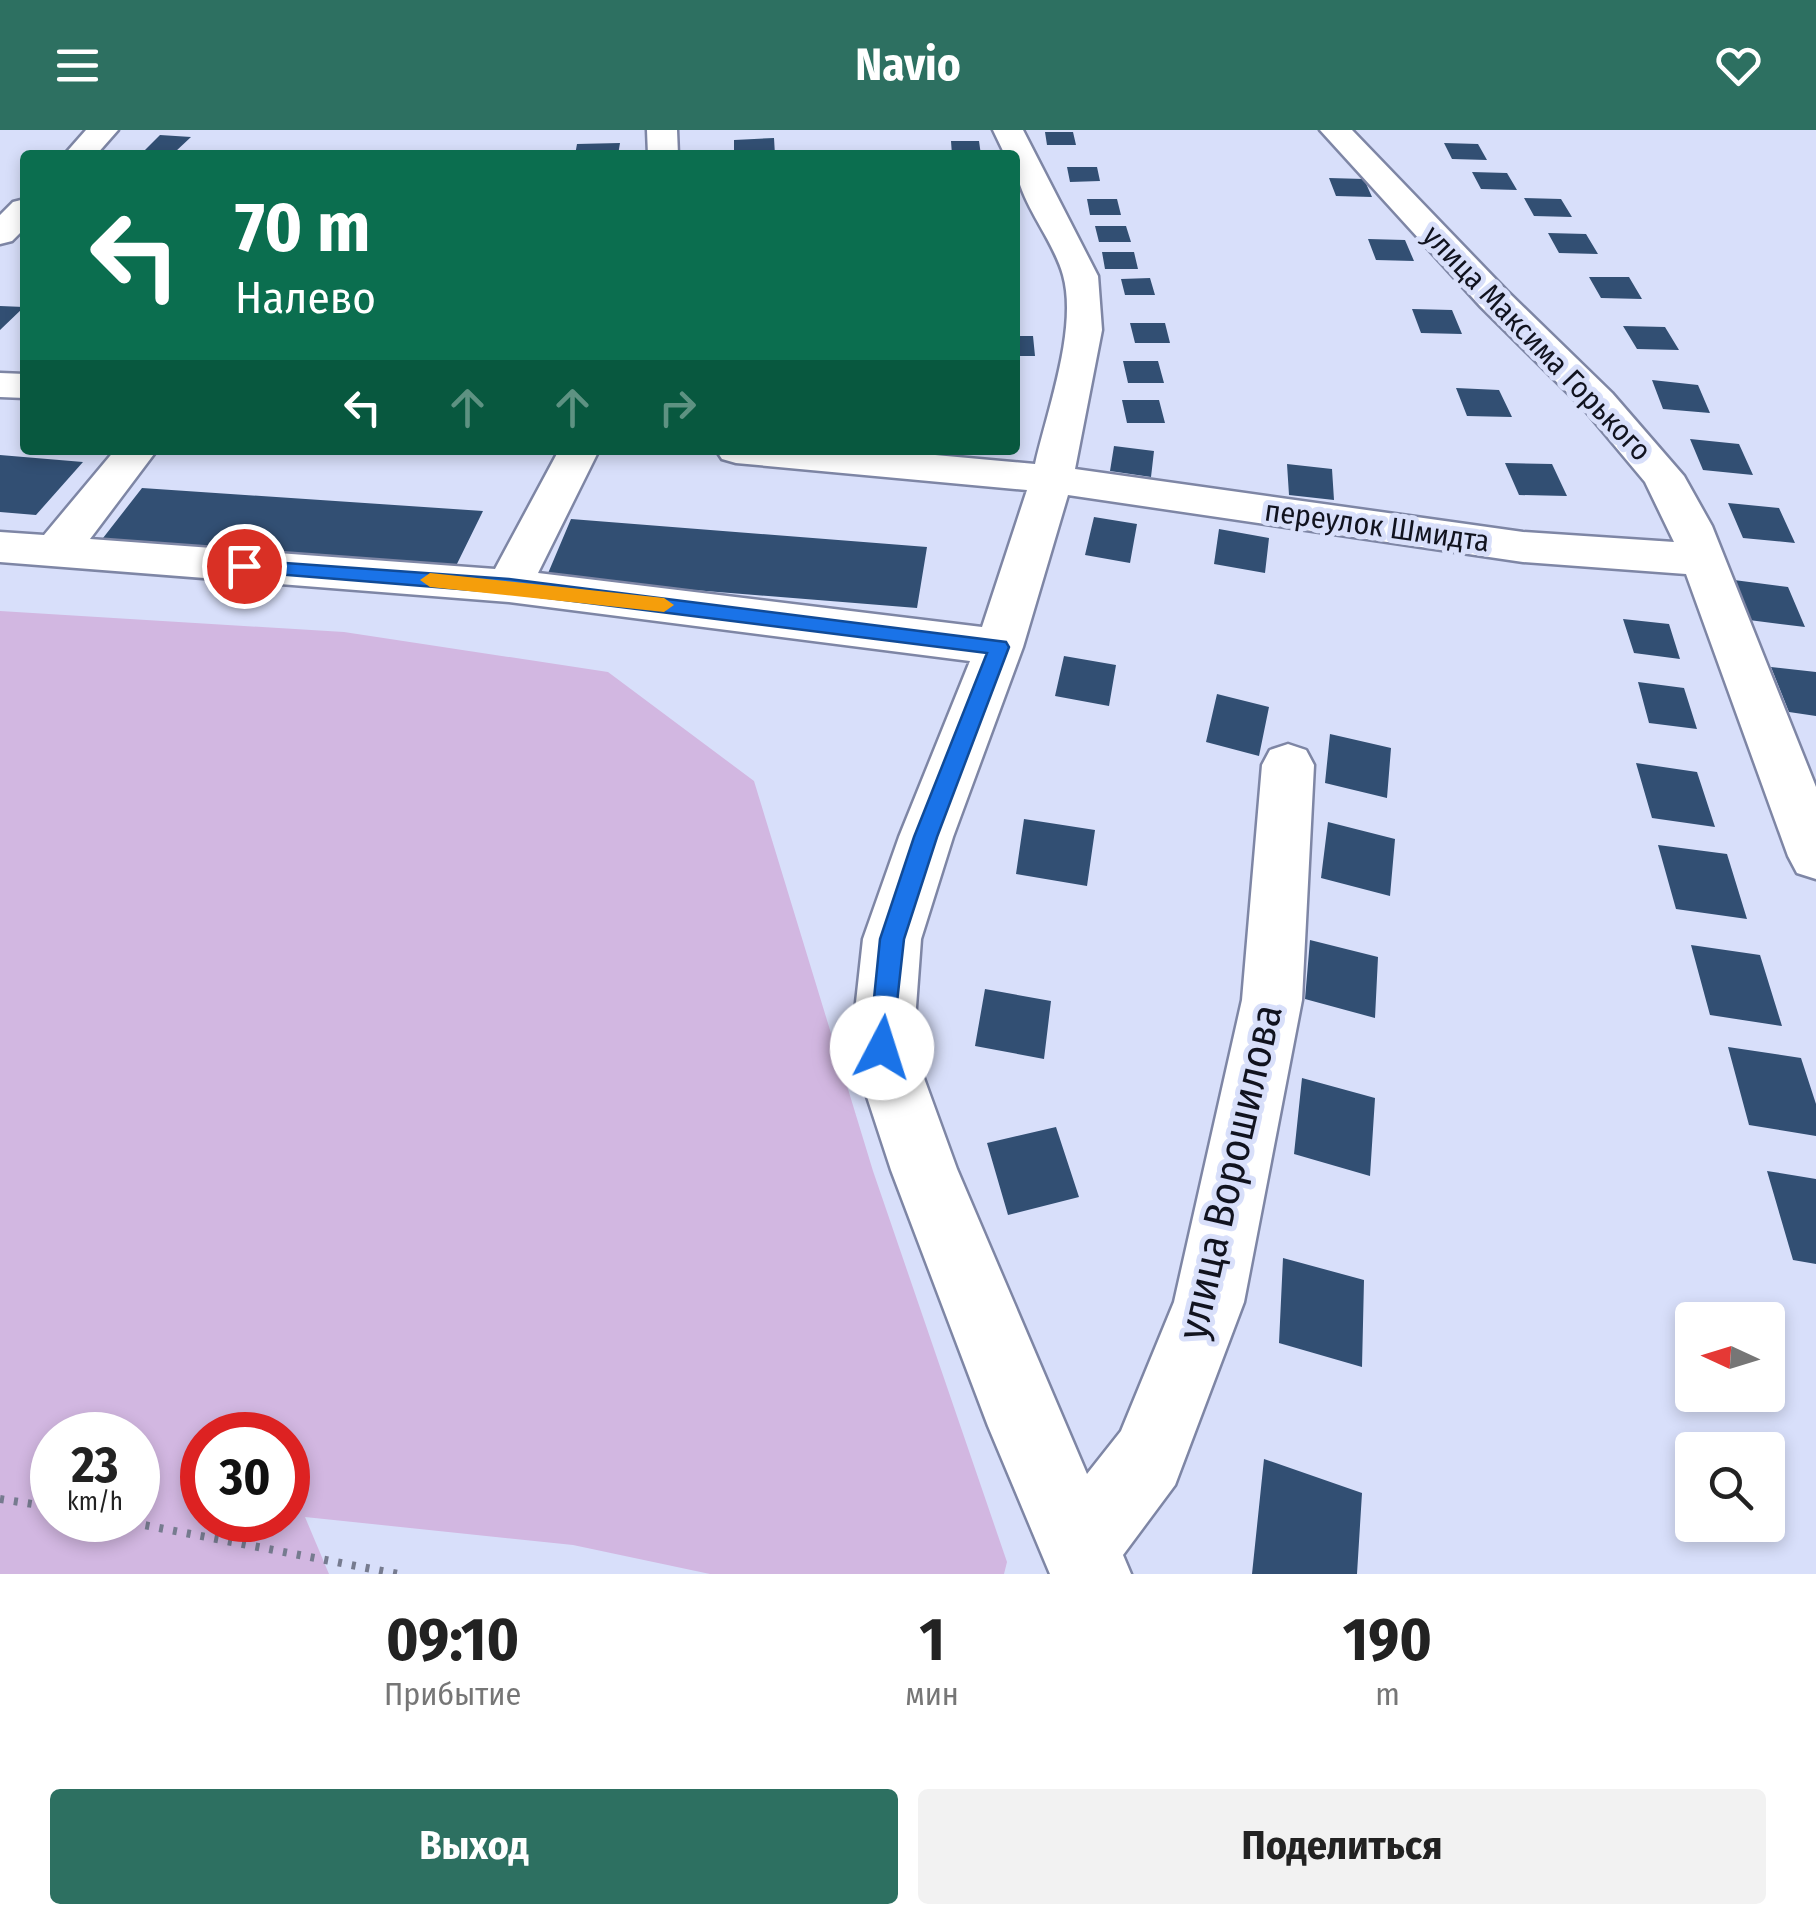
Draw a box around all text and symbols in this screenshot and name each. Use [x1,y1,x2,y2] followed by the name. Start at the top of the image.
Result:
[50,38,105,93] icon: menu
[855,38,961,92] text: Navio
[1711,38,1766,93] icon: heart
[235,186,370,270] text: 70 m
[70,190,200,320] icon: left
[1415,218,1659,468] street label: улица Максима Горького
[235,271,376,325] text: Налево
[335,380,390,435] icon: left
[440,380,495,435] icon: ahead
[545,380,600,435] icon: ahead
[650,380,705,435] icon: right
[1262,492,1492,560] street label: переулок Шмидта
[202,524,287,609] pin
[217,539,272,594] icon: arrive
[830,996,934,1100] position arrow
[1167,1000,1293,1344] street label: улица Ворошилова
[1675,1302,1785,1412] north arrow
[1675,1302,1785,1542] map controls
[180,1412,310,1542] speed limit sign: 30
[1675,1432,1785,1542] button: search
[72,1435,118,1495] text: 23
[67,1487,123,1517] text: km/h
[386,1604,519,1676] text: 09:10
[919,1604,945,1676] text: 1
[1343,1604,1432,1676] text: 190
[384,1675,521,1713] text: Прибытие
[905,1675,959,1713] text: мин
[1375,1675,1400,1713] text: m
[50,1789,898,1904] button: Выход
[918,1789,1766,1904] button: Поделиться

